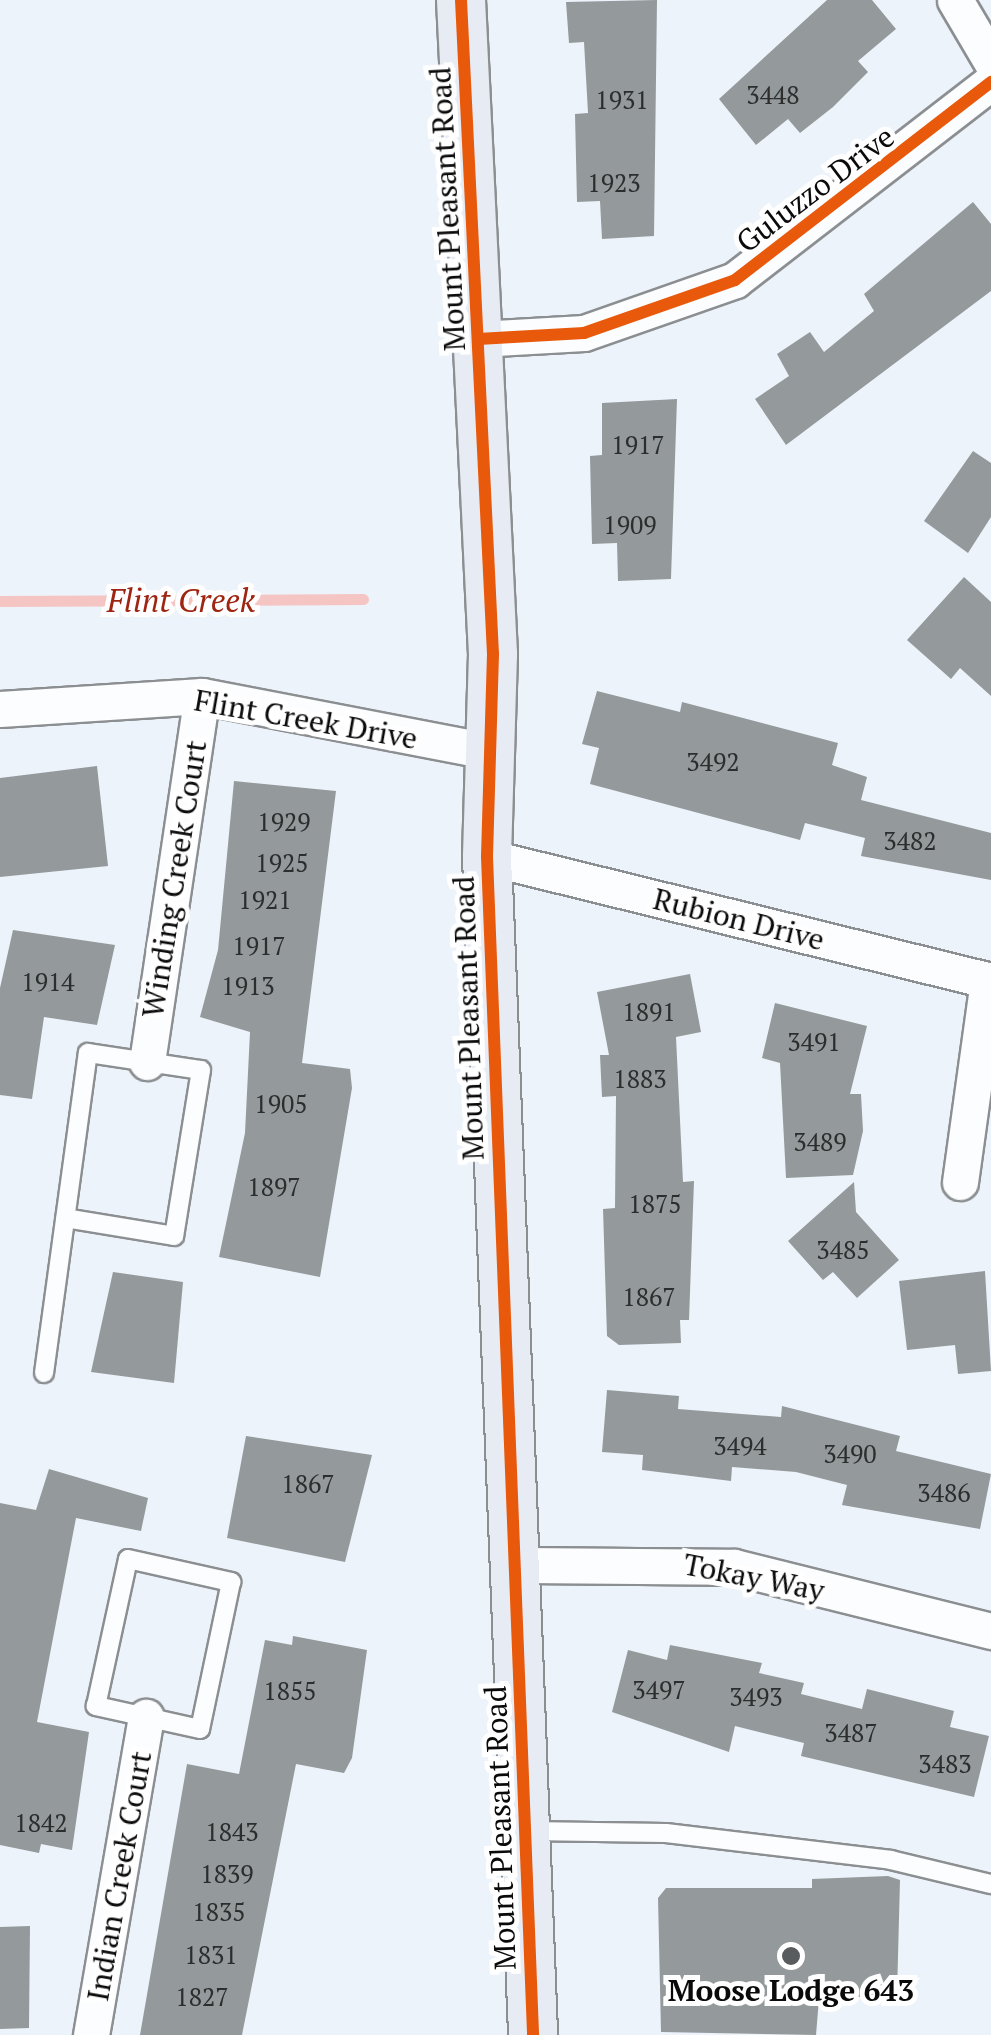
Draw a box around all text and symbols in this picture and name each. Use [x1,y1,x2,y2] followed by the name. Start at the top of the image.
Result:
[422,66,472,352] street label: Mount Pleasant Road
[746,80,800,110] house number: 3448
[595,85,649,115] house number: 1931
[729,118,901,260] street label: Guluzzo Drive
[587,168,641,198] house number: 1923
[611,430,665,460] house number: 1917
[603,510,657,540] house number: 1909
[107,581,255,619] water label: Flint Creek
[192,682,420,756] street label: Flint Creek Drive
[134,738,214,1020] street label: Winding Creek Court
[686,747,740,777] house number: 3492
[257,807,311,837] house number: 1929
[883,826,937,856] house number: 3482
[255,848,309,878] house number: 1925
[445,875,491,1161] street label: Mount Pleasant Road
[650,880,828,958] street label: Rubion Drive
[238,885,292,915] house number: 1921
[232,931,286,961] house number: 1917
[21,967,75,997] house number: 1914
[221,971,275,1001] house number: 1913
[622,997,676,1027] house number: 1891
[787,1027,841,1057] house number: 3491
[613,1064,667,1094] house number: 1883
[254,1089,308,1119] house number: 1905
[793,1127,847,1157] house number: 3489
[247,1172,301,1202] house number: 1897
[628,1189,682,1219] house number: 1875
[816,1235,870,1265] house number: 3485
[622,1282,676,1312] house number: 1867
[713,1431,767,1461] house number: 3494
[823,1439,877,1469] house number: 3490
[281,1469,335,1499] house number: 1867
[917,1478,971,1508] house number: 3486
[681,1546,827,1608] street label: Tokay Way
[632,1675,686,1705] house number: 3497
[263,1676,317,1706] house number: 1855
[729,1682,783,1712] house number: 3493
[477,1685,523,1971] street label: Mount Pleasant Road
[824,1718,878,1748] house number: 3487
[79,1748,159,2004] street label: Indian Creek Court
[918,1749,972,1779] house number: 3483
[14,1808,68,1838] house number: 1842
[205,1817,259,1847] house number: 1843
[200,1859,254,1889] house number: 1839
[192,1897,246,1927] house number: 1835
[184,1940,238,1970] house number: 1831
[780,1945,802,1967] marker: Moose Lodge 643
[668,1972,914,2008] place label: Moose Lodge 643
[175,1982,229,2012] house number: 1827

